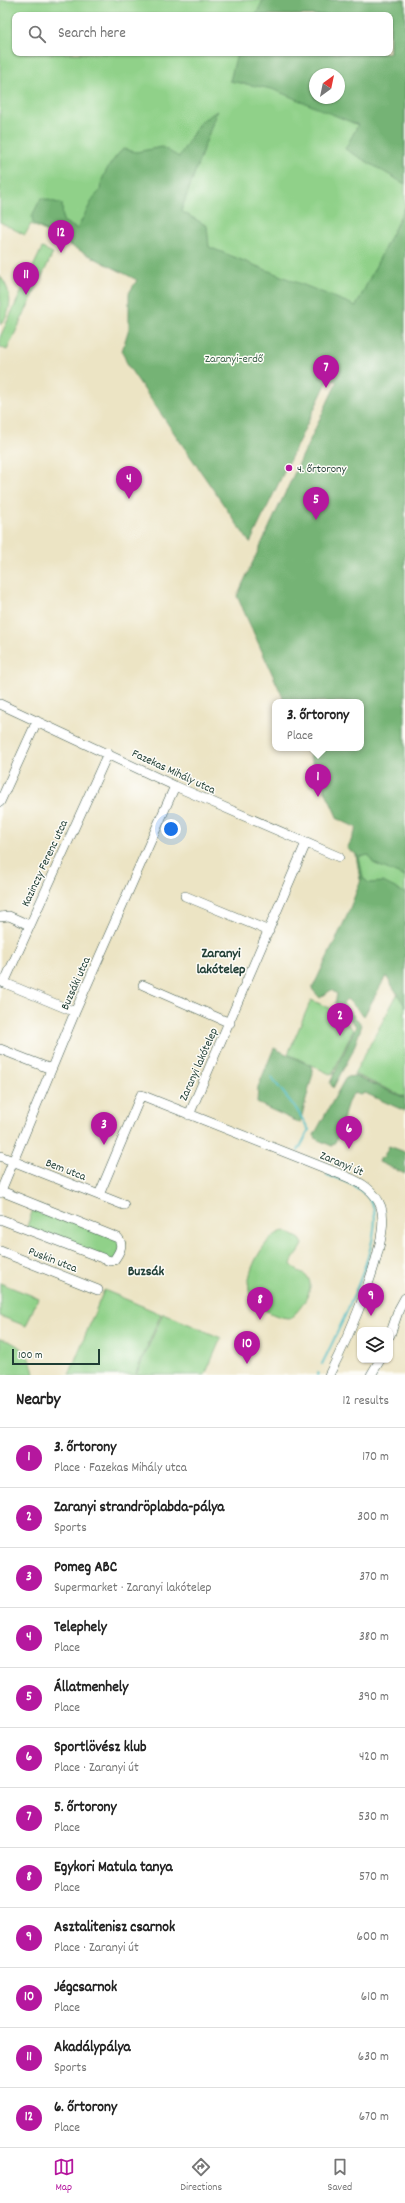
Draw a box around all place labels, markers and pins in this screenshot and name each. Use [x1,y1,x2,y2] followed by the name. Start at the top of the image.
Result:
[48,220,74,253] pin: 12
[13,262,39,295] pin: 11
[313,355,339,388] pin: 7
[297,461,348,478] place label: 4. őrtorony
[284,463,294,473] marker: 4. őrtorony
[116,466,142,499] pin: 4
[303,487,329,520] pin: 5
[305,764,331,797] pin: 1
[327,1003,353,1036] pin: 2
[91,1112,117,1145] pin: 3
[336,1116,362,1149] pin: 6
[358,1283,384,1316] pin: 9
[247,1287,273,1320] pin: 8
[234,1331,260,1364] pin: 10

